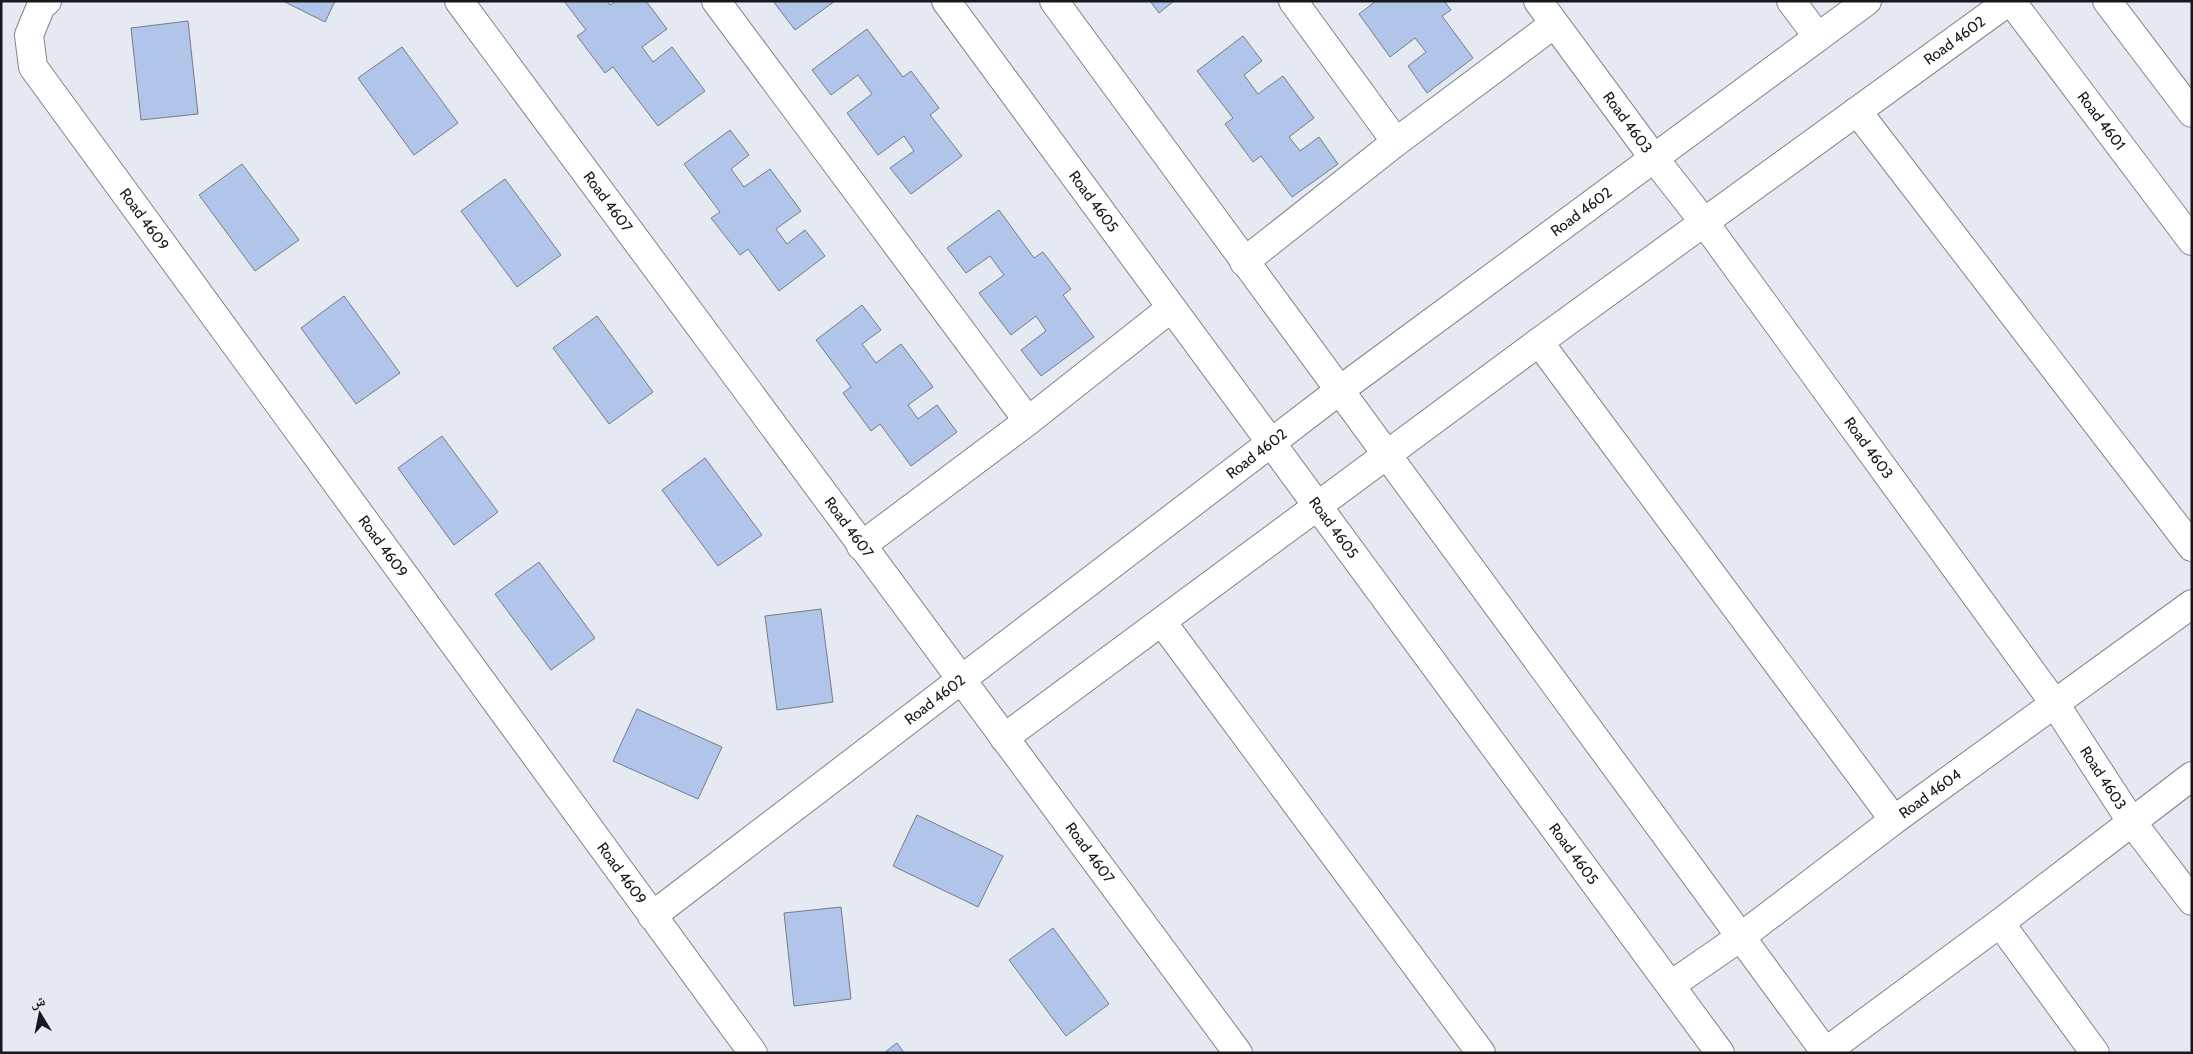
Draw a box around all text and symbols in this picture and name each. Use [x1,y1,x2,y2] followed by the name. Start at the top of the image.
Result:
[1920,12,1989,69] street label: Road 4602
[1599,88,1656,157] street label: Road 4603
[2074,88,2129,154] street label: Road 4601
[1065,167,1122,236] street label: Road 4605
[579,168,636,236] street label: Road 4607
[1547,183,1616,240] street label: Road 4602
[116,185,173,254] street label: Road 4609
[1840,414,1897,482] street label: Road 4603
[1223,425,1291,483] street label: Road 4602
[820,494,877,562] street label: Road 4607
[1305,494,1362,562] street label: Road 4605
[354,512,412,581] street label: Road 4609
[901,671,969,729] street label: Road 4602
[2076,743,2130,813] street label: Road 4603
[1896,765,1965,822] street label: Road 4604
[1061,819,1118,887] street label: Road 4607
[1545,820,1602,888] street label: Road 4605
[593,839,650,908] street label: Road 4609
[15,989,65,1039] north arrow
[29,991,47,1011] text: ش

